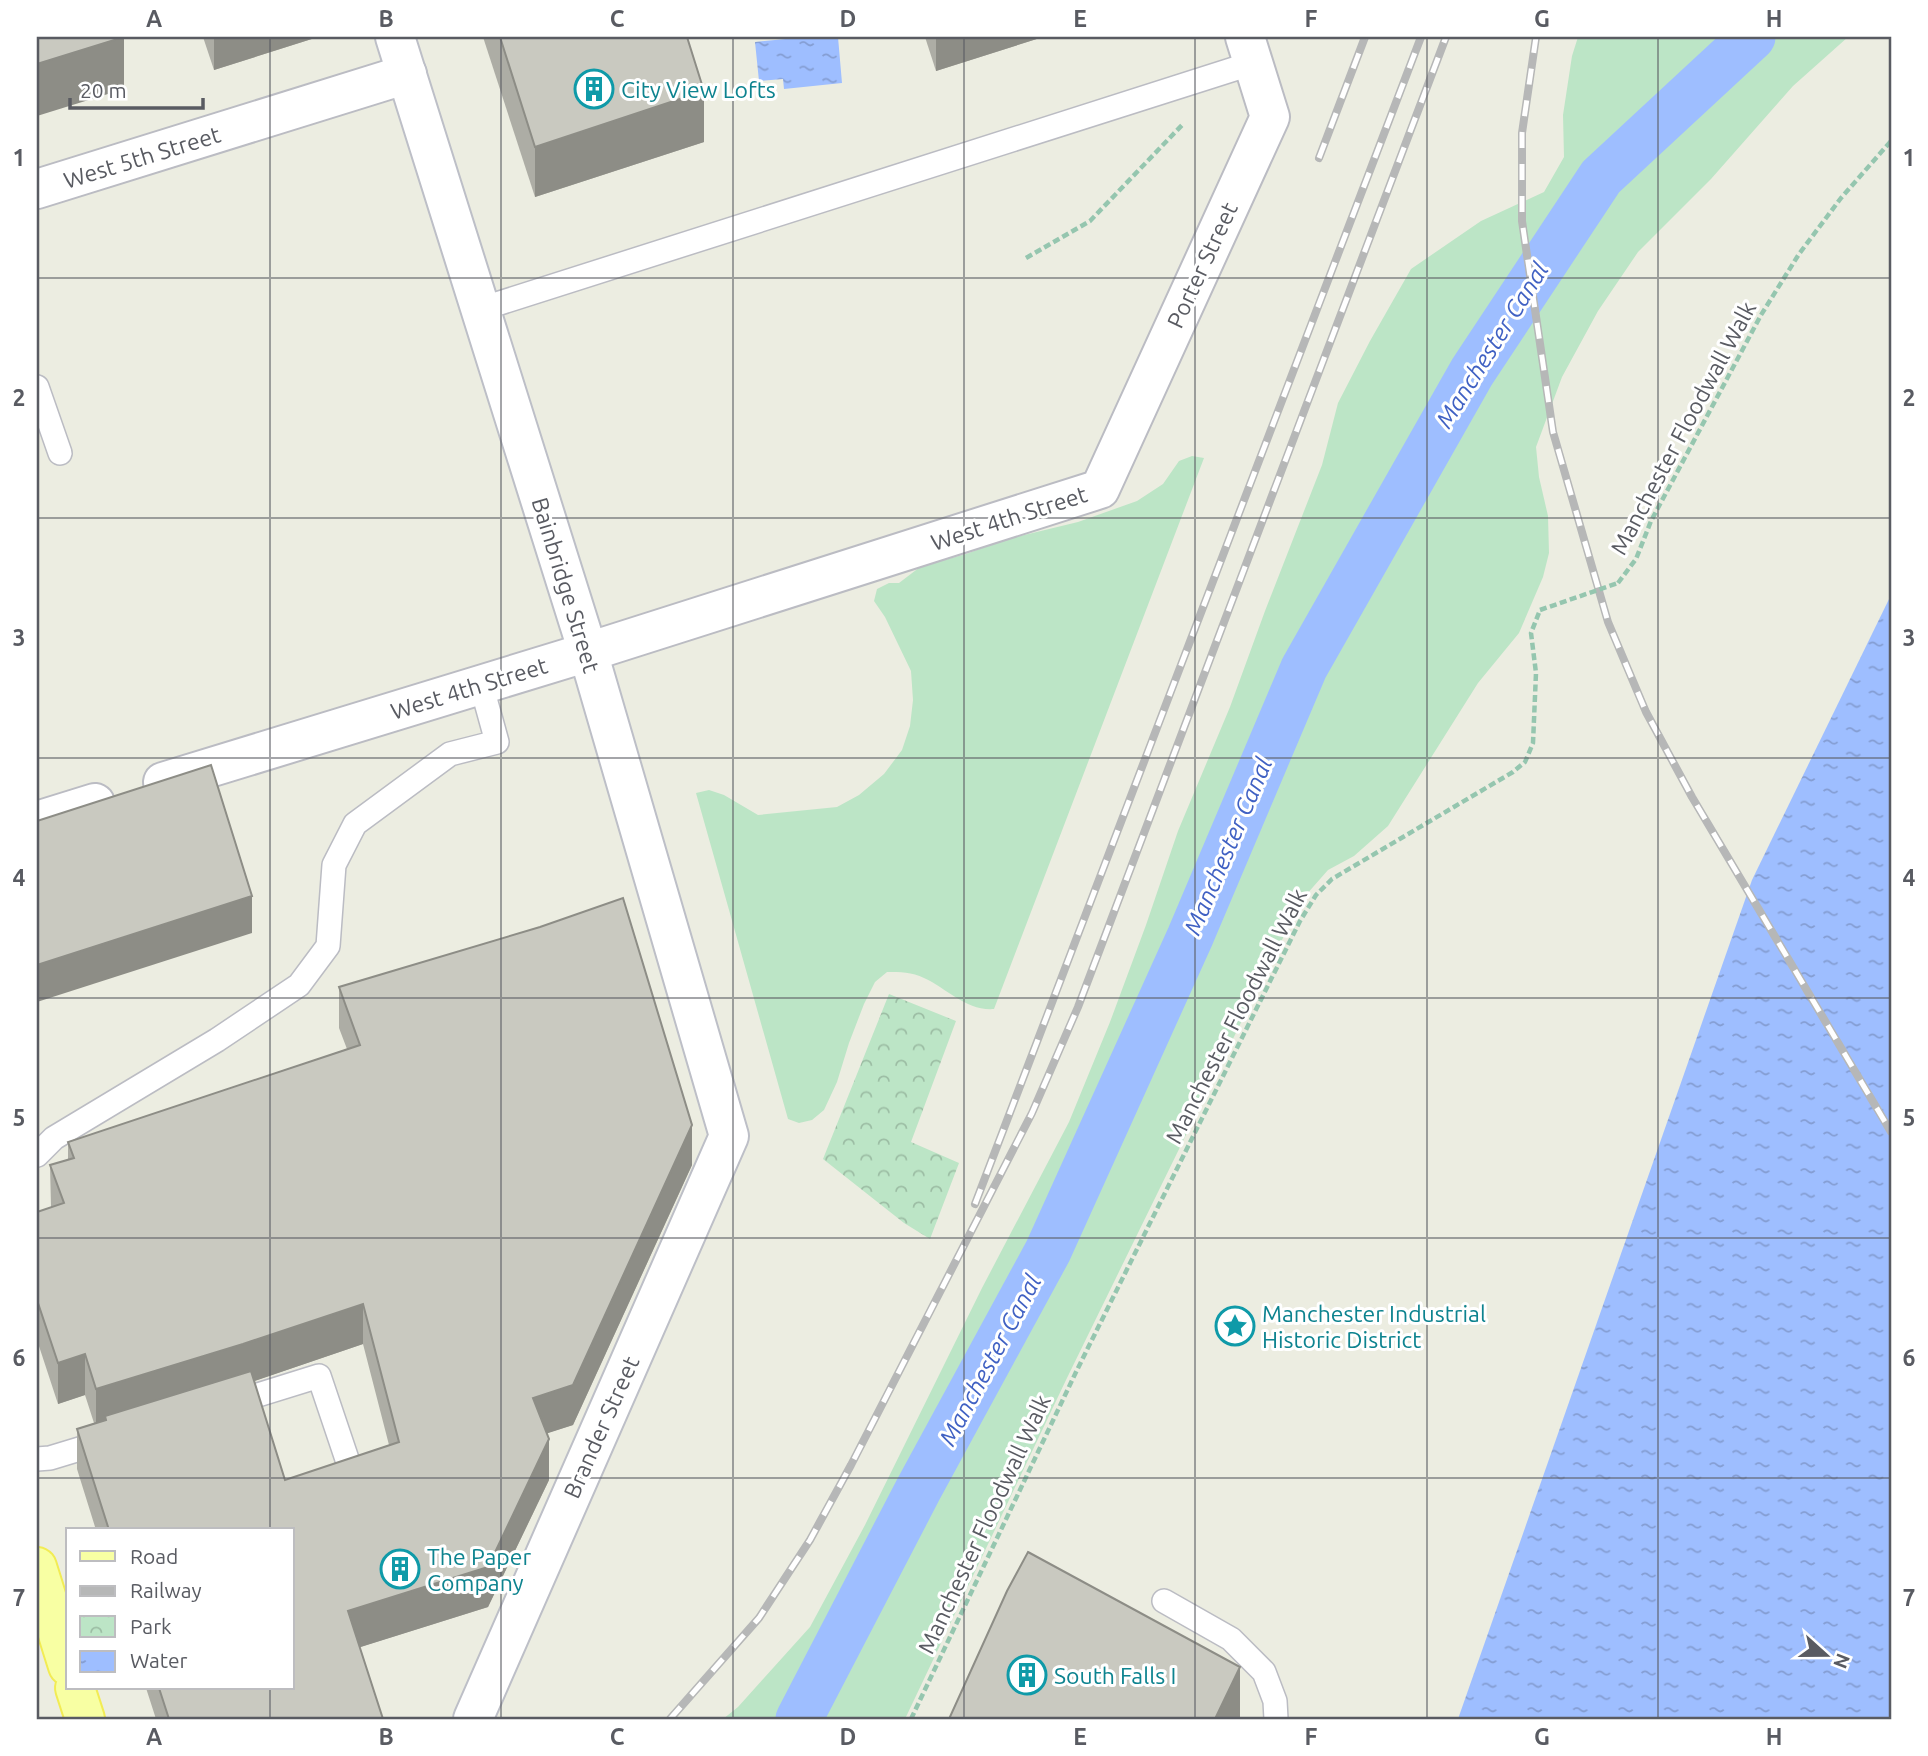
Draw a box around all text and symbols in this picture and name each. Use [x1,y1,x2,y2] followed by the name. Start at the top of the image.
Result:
[146,6,162,31] text: A
[378,6,394,31] text: B
[610,6,625,31] text: C
[840,6,856,31] text: D
[1073,6,1087,31] text: E
[1305,6,1318,31] text: F
[1534,6,1550,31] text: G
[1766,6,1782,31] text: H
[70,66,203,110] scale bar
[573,68,615,110] building icon: City View Lofts
[621,77,776,102] place label: City View Lofts
[80,78,127,102] text: 20 m
[61,121,223,193] street label: West 5th Street
[13,145,25,170] text: 1
[1903,145,1915,170] text: 1
[1162,198,1242,332] street label: Porter Street
[1430,257,1554,433] water label: Manchester Canal
[1606,297,1761,559] street label: Manchester Floodwall Walk
[13,385,25,410] text: 2
[1903,385,1915,410] text: 2
[928,481,1090,555] street label: West 4th Street
[527,494,605,676] street label: Bainbridge Street
[13,625,25,650] text: 3
[1903,625,1915,650] text: 3
[388,652,550,724] street label: West 4th Street
[1178,753,1278,939] water label: Manchester Canal
[13,865,26,890] text: 4
[1903,865,1916,890] text: 4
[1161,884,1312,1148] street label: Manchester Floodwall Walk
[13,1105,25,1130] text: 5
[1903,1105,1915,1130] text: 5
[934,1270,1047,1450] water label: Manchester Canal
[1262,1301,1486,1352] place label: Manchester Industrial Historic District
[1214,1305,1256,1347] place icon: Manchester Industrial Historic District
[13,1345,26,1370] text: 6
[1903,1345,1916,1370] text: 6
[559,1352,643,1502] street label: Brander Street
[913,1390,1055,1657] street label: Manchester Floodwall Walk
[66,1528,294,1690] legend
[130,1544,178,1568] text: Road
[427,1544,531,1595] place label: The Paper Company
[379,1548,421,1590] building icon: The Paper Company
[130,1578,202,1602] text: Railway
[13,1585,25,1610] text: 7
[1903,1585,1915,1610] text: 7
[130,1614,172,1638] text: Park
[1792,1620,1862,1690] north arrow
[130,1648,188,1672] text: Water
[1829,1651,1855,1672] text: N
[1006,1654,1048,1696] building icon: South Falls I
[1054,1663,1176,1688] place label: South Falls I
[146,1724,162,1749] text: A
[378,1724,394,1749] text: B
[610,1724,625,1749] text: C
[840,1724,856,1749] text: D
[1073,1724,1087,1749] text: E
[1305,1724,1318,1749] text: F
[1534,1724,1550,1749] text: G
[1766,1724,1782,1749] text: H

